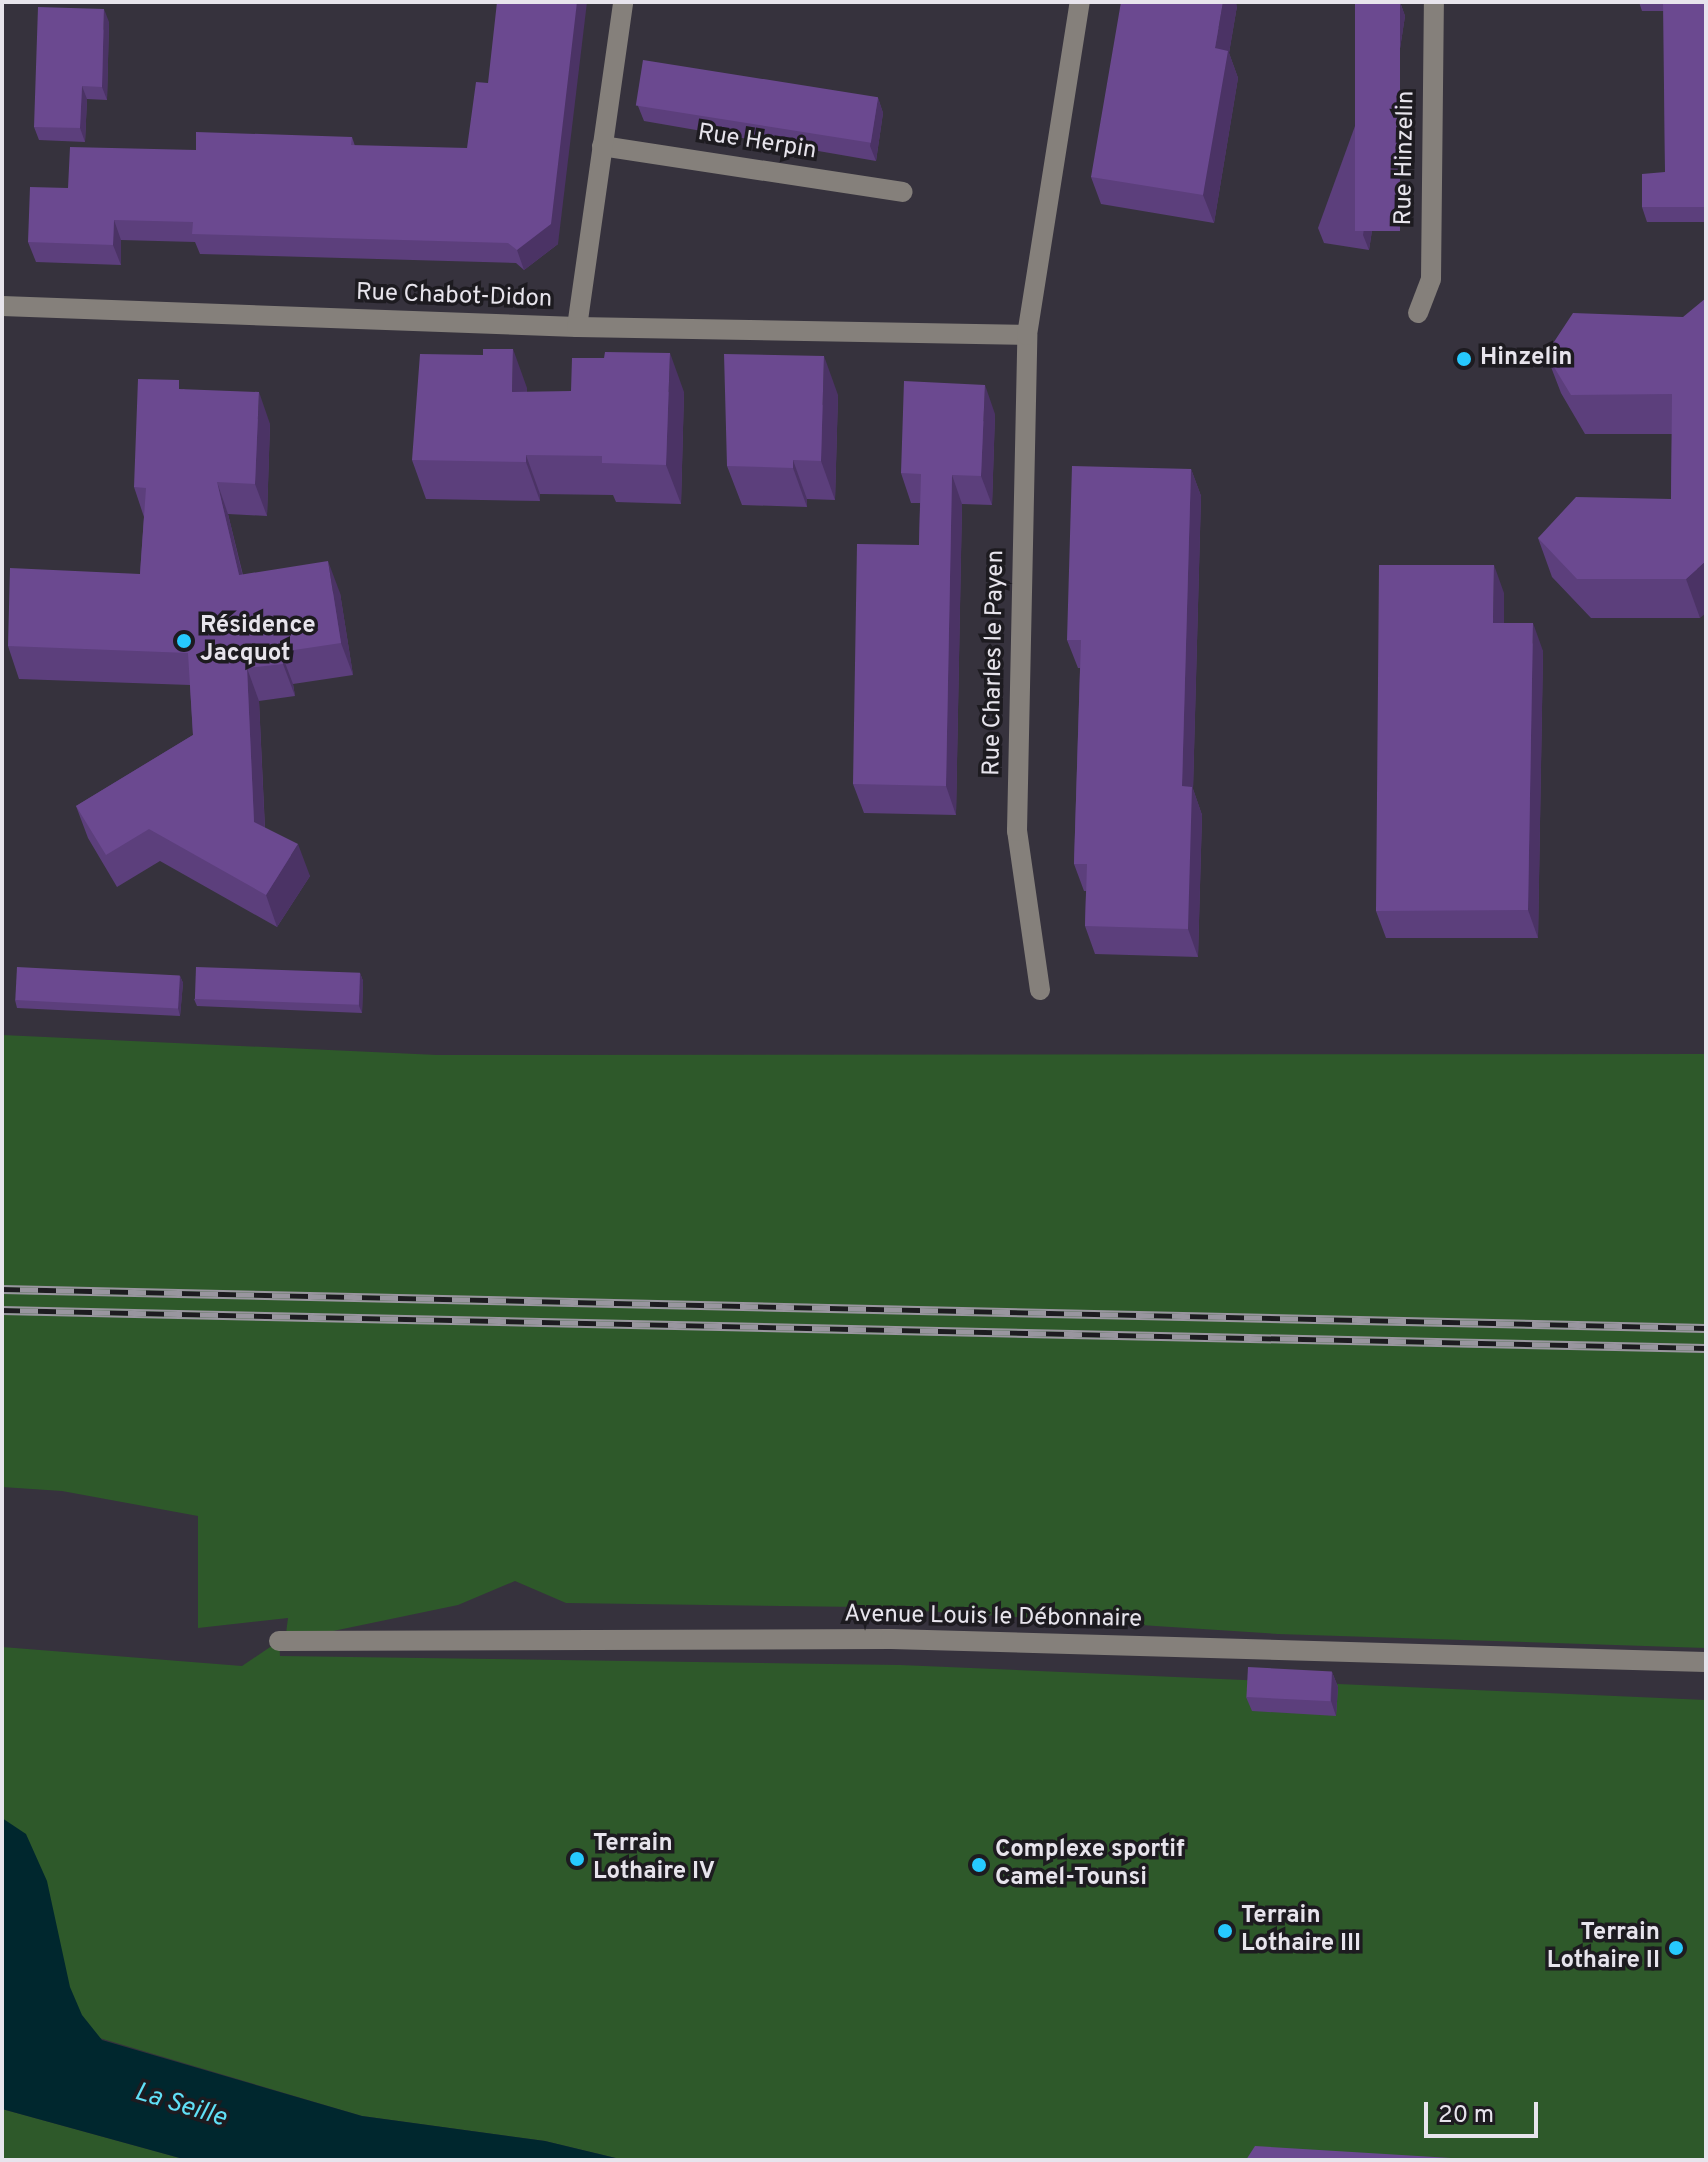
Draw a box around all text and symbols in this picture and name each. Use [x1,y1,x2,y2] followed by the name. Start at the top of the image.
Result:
[1390,90,1422,226] street label: Rue Hinzelin
[696,119,818,167] street label: Rue Herpin
[355,279,553,315] street label: Rue Chabot-Didon
[1480,345,1572,373] place label: Hinzelin
[1455,350,1473,368] marker: Hinzelin
[979,550,1011,776] street label: Rue Charles le Payen
[200,613,316,669] place label: Résidence Jacquot
[175,632,193,650] marker: Résidence Jacquot
[844,1601,1142,1635] street label: Avenue Louis le Débonnaire
[593,1831,715,1887] place label: Terrain Lothaire IV
[995,1837,1185,1893] place label: Complexe sportif Camel-Tounsi
[568,1850,586,1868] marker: Terrain Lothaire IV
[970,1856,988,1874] marker: Complexe sportif Camel-Tounsi
[1241,1903,1361,1959] place label: Terrain Lothaire III
[1547,1920,1660,1976] place label: Terrain Lothaire II
[1216,1922,1234,1940] marker: Terrain Lothaire III
[1667,1939,1685,1957] marker: Terrain Lothaire II
[130,2077,230,2135] water label: La Seille
[1428,2086,1542,2136] scale bar
[1438,2101,1494,2131] text: 20 m

